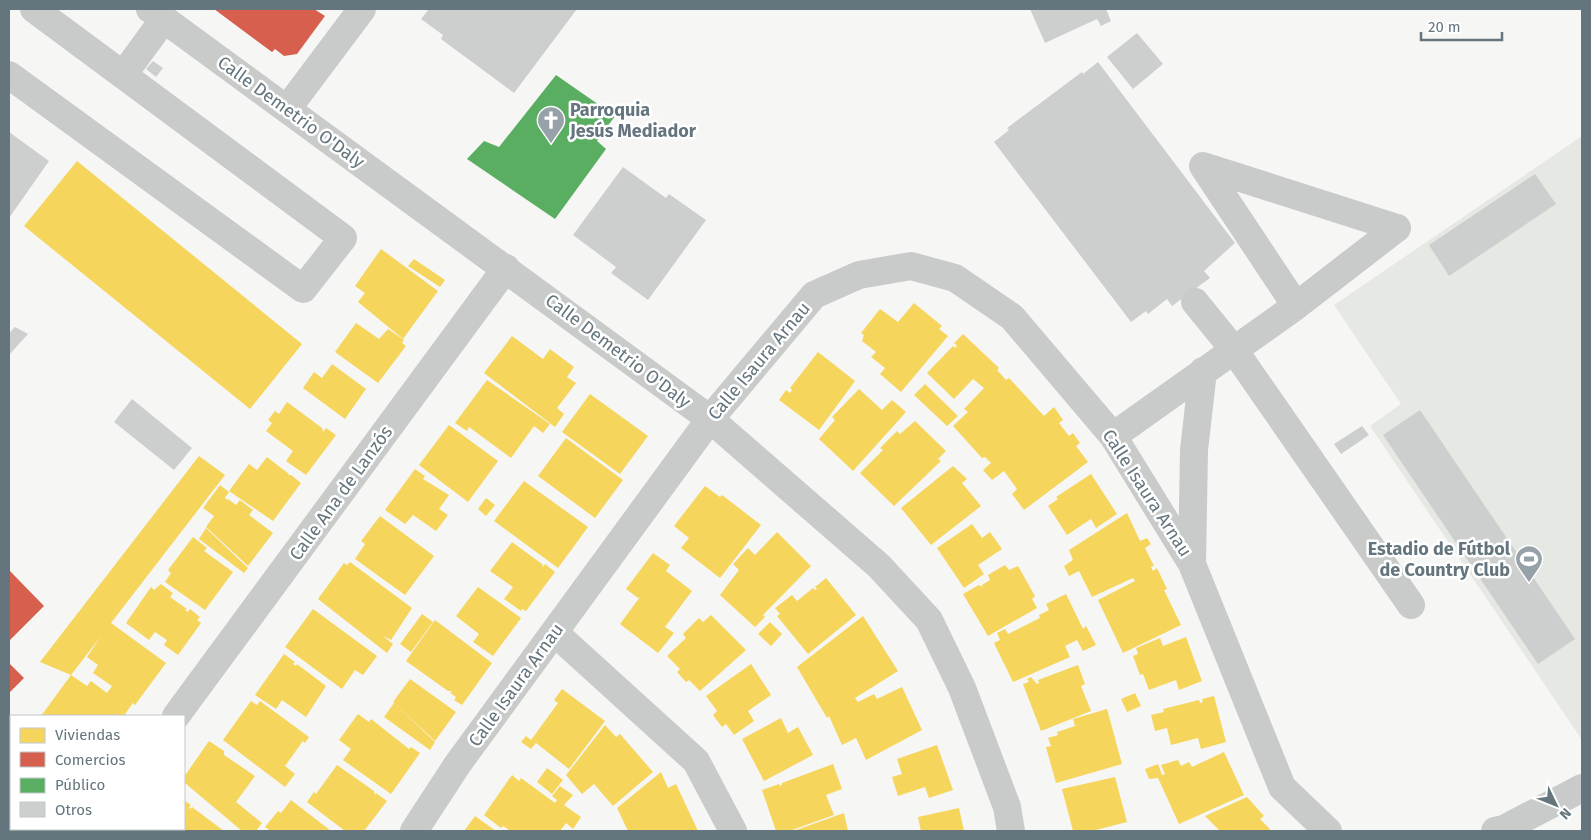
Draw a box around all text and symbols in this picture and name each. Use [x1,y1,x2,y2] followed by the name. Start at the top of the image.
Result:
[1421,10,1502,42] scale bar
[1428,18,1461,36] text: 20 m
[213,51,369,173] street label: Calle Demetrio O'Daly
[569,99,697,142] place label: Parroquia Jesús Mediador
[536,105,566,144] church icon: Parroquia Jesús Mediador
[541,289,695,413] street label: Calle Demetrio O'Daly
[703,298,815,424] street label: Calle Isaura Arnau
[285,421,397,565] street label: Calle Ana de Lanzós
[1098,425,1196,561] street label: Calle Isaura Arnau
[1368,538,1511,581] place label: Estadio de Fútbol de Country Club
[1514,544,1544,583] sports icon: Estadio de Fútbol de Country Club
[464,619,568,751] street label: Calle Isaura Arnau
[10,715,185,830] legend
[55,726,120,744] text: Viviendas
[55,751,125,769] text: Comercios
[55,776,105,794] text: Público
[1531,780,1581,830] north arrow
[55,801,92,819] text: Otros
[1556,804,1575,823] text: N

